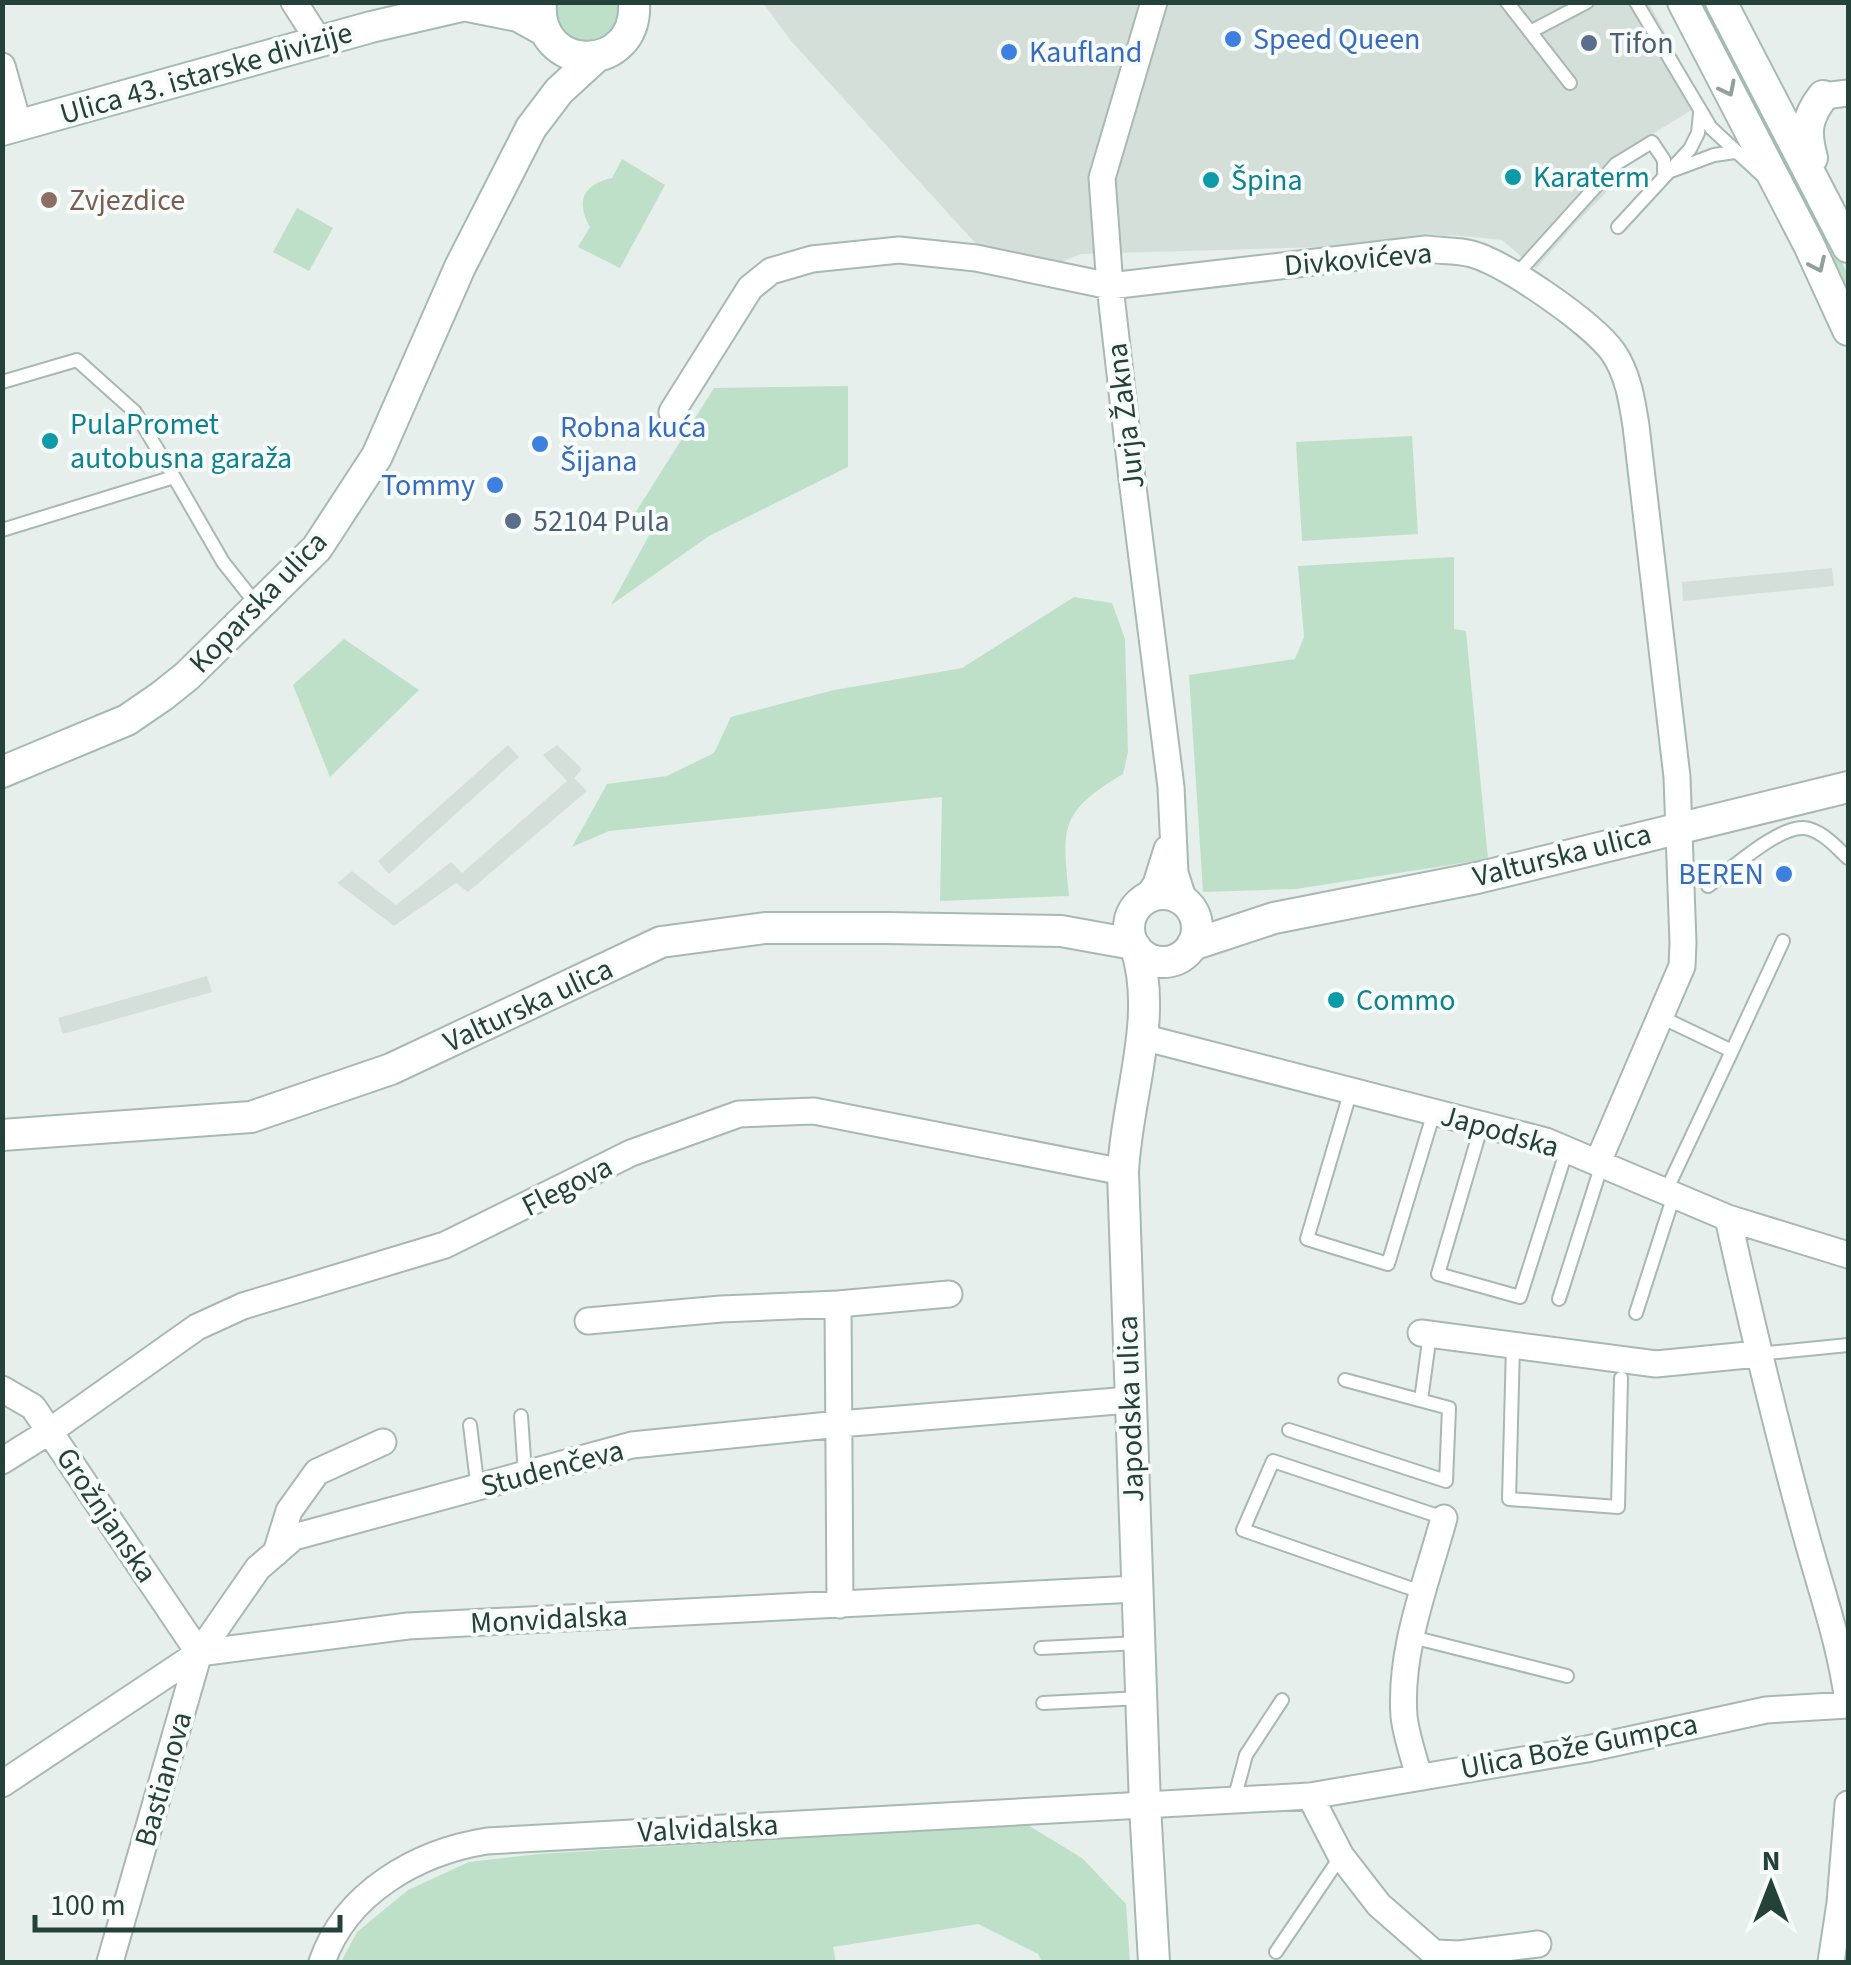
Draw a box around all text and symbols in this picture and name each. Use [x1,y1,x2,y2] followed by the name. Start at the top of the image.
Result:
[55,11,357,136] street label: Ulica 43. istarske divizije
[1253,18,1421,61] place label: Speed Queen
[1609,22,1674,65] place label: Tifon
[1222,28,1244,50] marker: Speed Queen
[1029,31,1142,74] place label: Kaufland
[1578,32,1600,54] marker: Tifon
[998,41,1020,63] marker: Kaufland
[1716,78,1736,96] one-way arrow
[1533,156,1650,199] place label: Karaterm
[1231,159,1303,202] place label: Špina
[1502,166,1524,188] marker: Karaterm
[1200,169,1222,191] marker: Špina
[69,179,185,222] place label: Zvjezdice
[38,189,60,211] marker: Zvjezdice
[1282,232,1434,287] street label: Divkovićeva
[1806,254,1826,272] one-way arrow
[1095,340,1156,491] street label: Jurja Žakna
[70,403,292,480] place label: PulaPromet autobusna garaža
[560,406,706,483] place label: Robna kuća Šijana
[39,430,61,452] marker: PulaPromet autobusna garaža
[529,433,551,455] marker: Robna kuća Šijana
[381,464,475,507] place label: Tommy
[484,474,506,496] marker: Tommy
[533,500,670,543] place label: 52104 Pula
[502,510,524,532] marker: 52104 Pula
[179,522,337,683] street label: Koparska ulica
[1468,813,1656,898] street label: Valturska ulica
[1678,853,1764,896] place label: BEREN
[1773,863,1795,885] marker: BEREN
[436,947,620,1063] street label: Valturska ulica
[1356,979,1455,1022] place label: Commo
[1325,989,1347,1011] marker: Commo
[1436,1094,1564,1169] street label: Japodska
[514,1145,620,1227] street label: Flegova
[1106,1315,1155,1503] street label: Japodska ulica
[476,1429,628,1508] street label: Studenčeva
[45,1439,168,1592] street label: Grožnjanska
[469,1594,629,1645] street label: Monvidalska
[1457,1702,1701,1791] street label: Ulica Bože Gumpca
[124,1707,203,1852] street label: Bastianova
[637,1803,779,1854] street label: Valvidalska
[1721,1835,1821,1935] north arrow
[1762,1841,1780,1881] text: N
[35,1870,340,1932] scale bar
[50,1884,126,1927] text: 100 m

